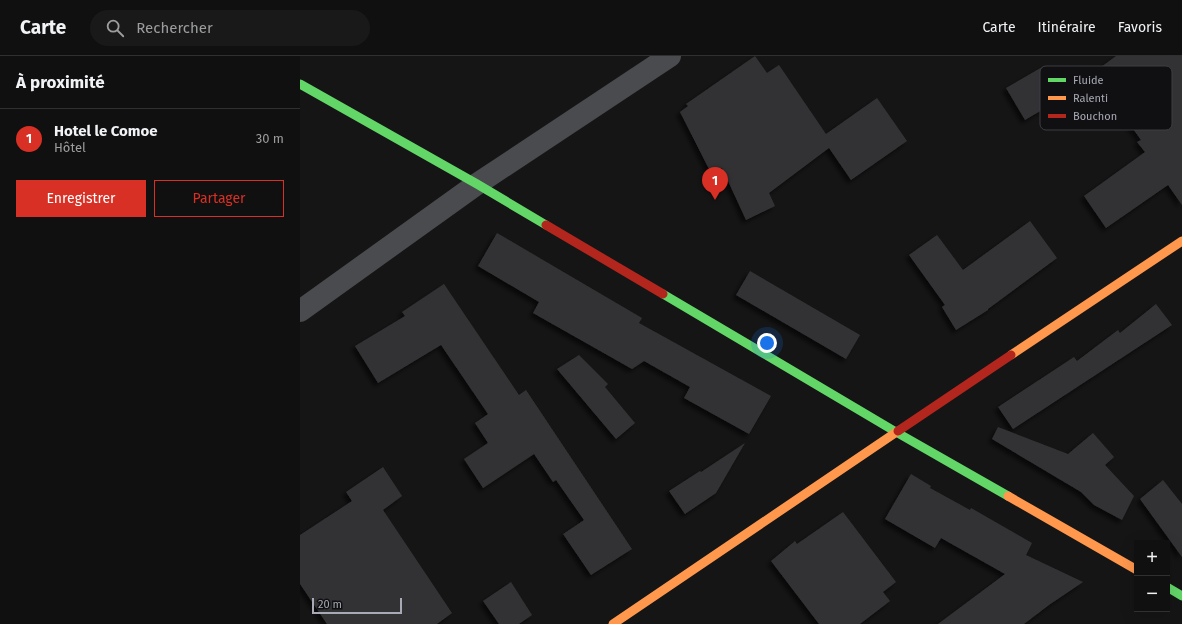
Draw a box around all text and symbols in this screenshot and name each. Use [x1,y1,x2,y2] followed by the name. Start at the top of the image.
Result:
[90,10,370,46] search box
[20,16,66,39] text: Carte
[104,17,126,39] icon: search
[136,19,213,37] text: Rechercher
[982,19,1016,36] text: Carte
[1038,19,1096,36] text: Itinéraire
[1118,19,1162,36] text: Favoris
[1040,66,1172,130] legend
[16,72,105,93] text: À proximité
[1073,74,1104,87] text: Fluide
[1073,92,1108,105] text: Ralenti
[1073,110,1117,123] text: Bouchon
[54,122,158,140] text: Hotel le Comoe
[26,131,32,146] text: 1
[256,131,284,146] text: 30 m
[54,140,86,155] text: Hôtel
[702,167,728,200] pin: 1
[16,180,146,217] button: Enregistrer
[154,180,284,217] button: Partager
[757,333,777,353] your location
[1134,540,1170,612] map controls
[1134,540,1170,576] button: +
[1134,576,1170,612] button: −
[312,596,402,615] scale bar
[318,598,342,611] text: 20 m

